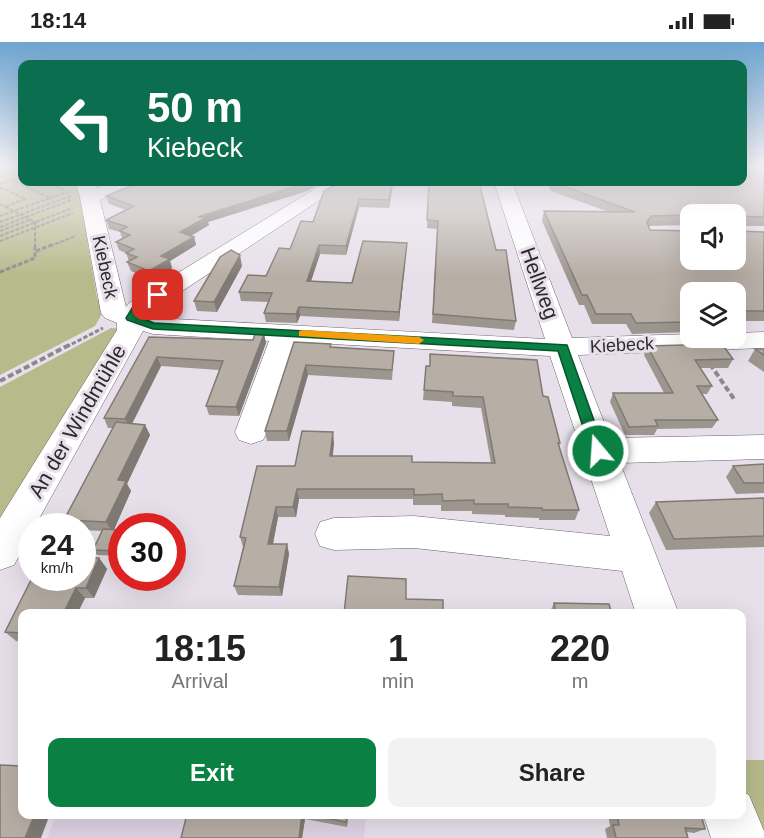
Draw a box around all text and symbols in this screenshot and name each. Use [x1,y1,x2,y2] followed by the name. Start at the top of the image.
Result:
[30,8,86,33] text: 18:14
[48,84,126,162] icon: left
[147,84,243,131] text: 50 m
[147,133,243,163] text: Kiebeck
[680,204,746,348] map controls
[680,204,746,270] button: sound
[89,234,122,301] street label: Kiebeck
[516,244,564,322] street label: Hellweg
[132,269,183,320] pin
[141,278,174,311] icon: arrive
[680,282,746,348] button: layers
[589,333,655,357] street label: Kiebeck
[24,340,130,502] street label: An der Windmühle
[566,419,630,483] position arrow
[108,513,186,591] speed limit sign: 30
[40,528,74,561] text: 24
[41,559,73,576] text: km/h
[154,628,246,669] text: 18:15
[388,628,408,669] text: 1
[550,628,610,669] text: 220
[172,670,228,692] text: Arrival
[382,670,414,692] text: min
[572,670,588,692] text: m
[48,738,376,807] button: Exit
[388,738,716,807] button: Share

